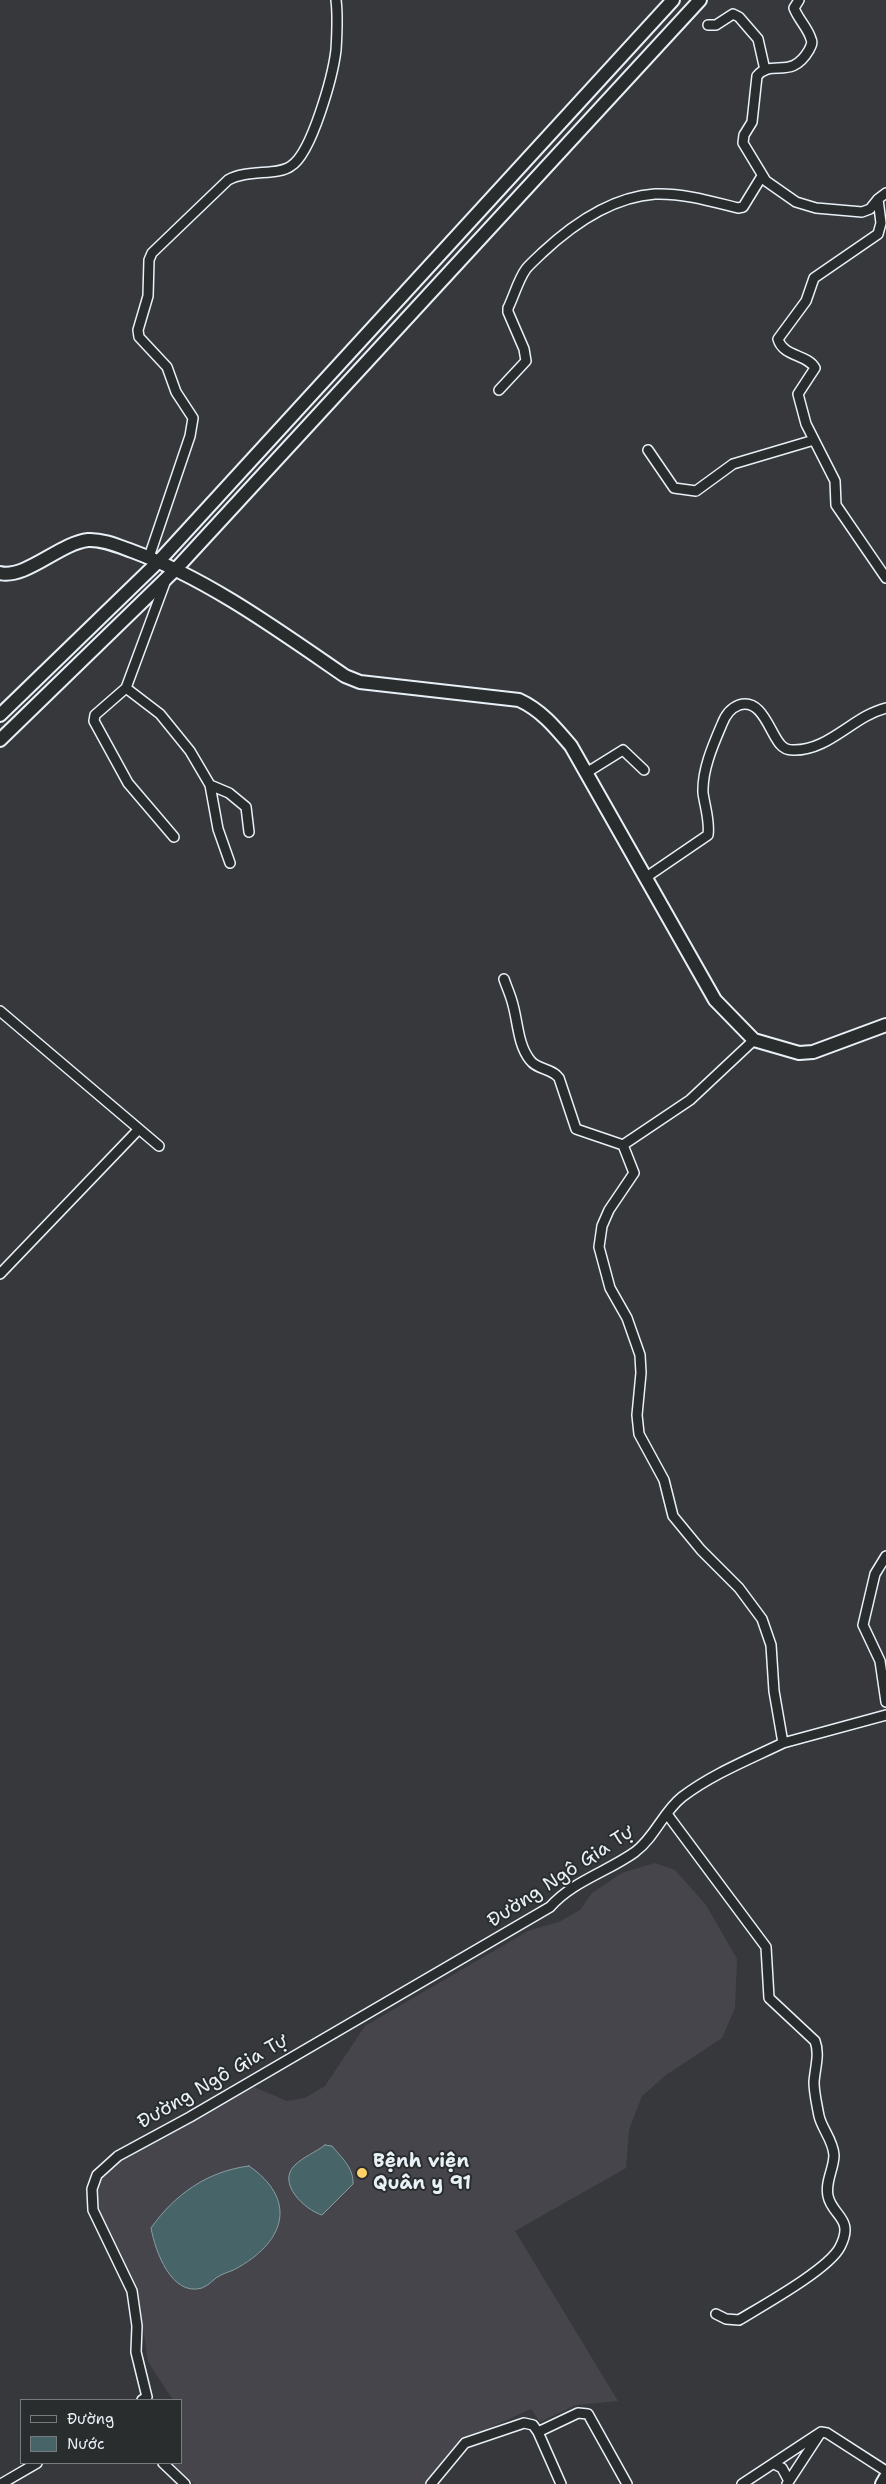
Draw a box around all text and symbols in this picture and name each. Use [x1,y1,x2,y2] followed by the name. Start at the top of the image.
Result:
[484,1821,638,1933] street label: Đường Ngô Gia Tự
[134,2030,292,2134] street label: Đường Ngô Gia Tự
[373,2151,471,2195] place label: Bệnh viện Quân y 91
[355,2166,369,2180] marker: Bệnh viện Quân y 91
[20,2399,182,2464] legend
[67,2409,114,2429] text: Đường
[67,2434,104,2454] text: Nước

